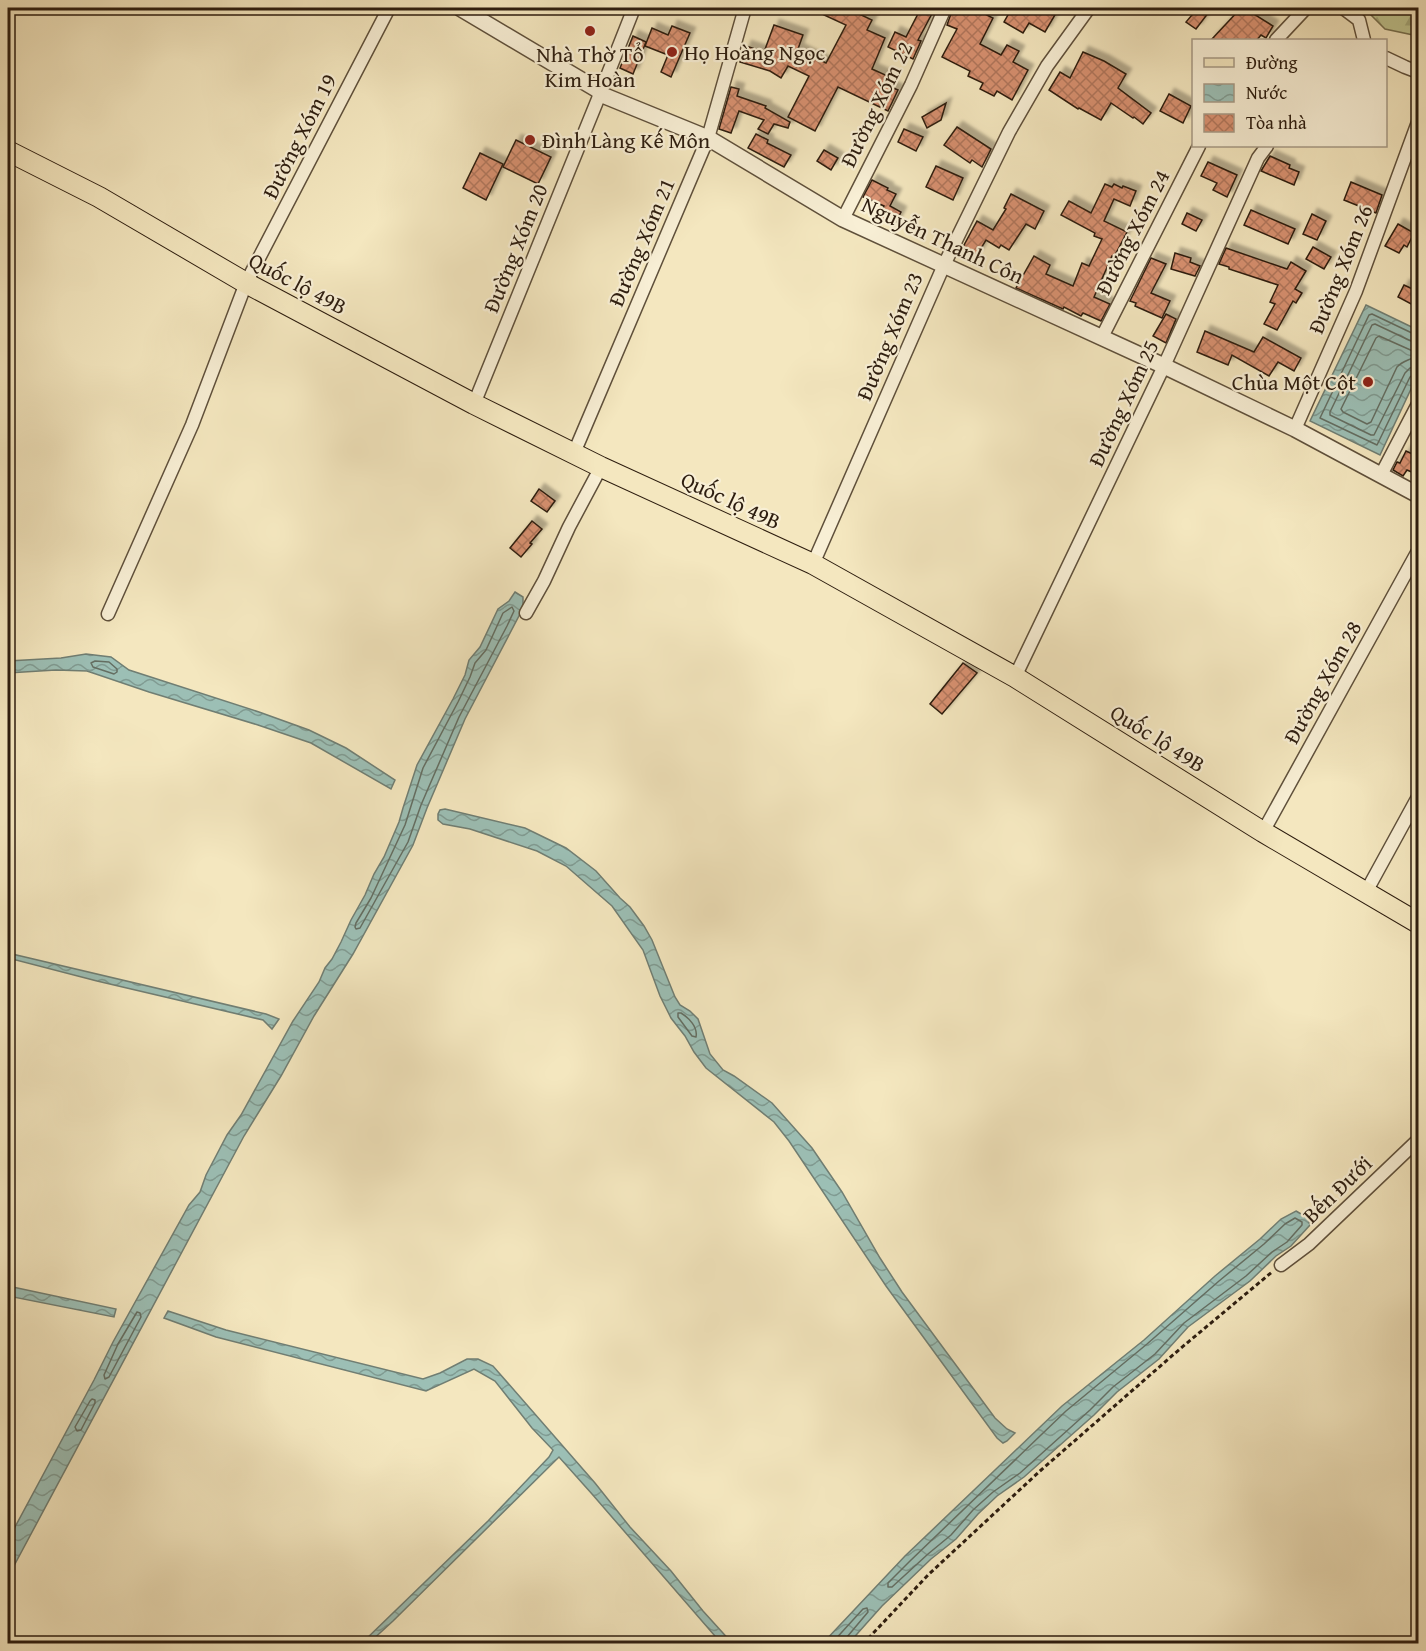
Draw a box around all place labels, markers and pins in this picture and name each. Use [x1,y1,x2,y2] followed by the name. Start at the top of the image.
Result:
[583,24,597,38] marker: Nhà Thờ Tổ Kim Hoàn
[684,36,826,68] place label: Họ Hoàng Ngọc
[536,38,644,95] place label: Nhà Thờ Tổ Kim Hoàn
[665,45,679,59] marker: Họ Hoàng Ngọc
[542,124,711,156] place label: Đình Làng Kế Môn
[523,133,537,147] marker: Đình Làng Kế Môn
[1232,366,1356,398] place label: Chùa Một Cột
[1361,375,1375,389] marker: Chùa Một Cột

